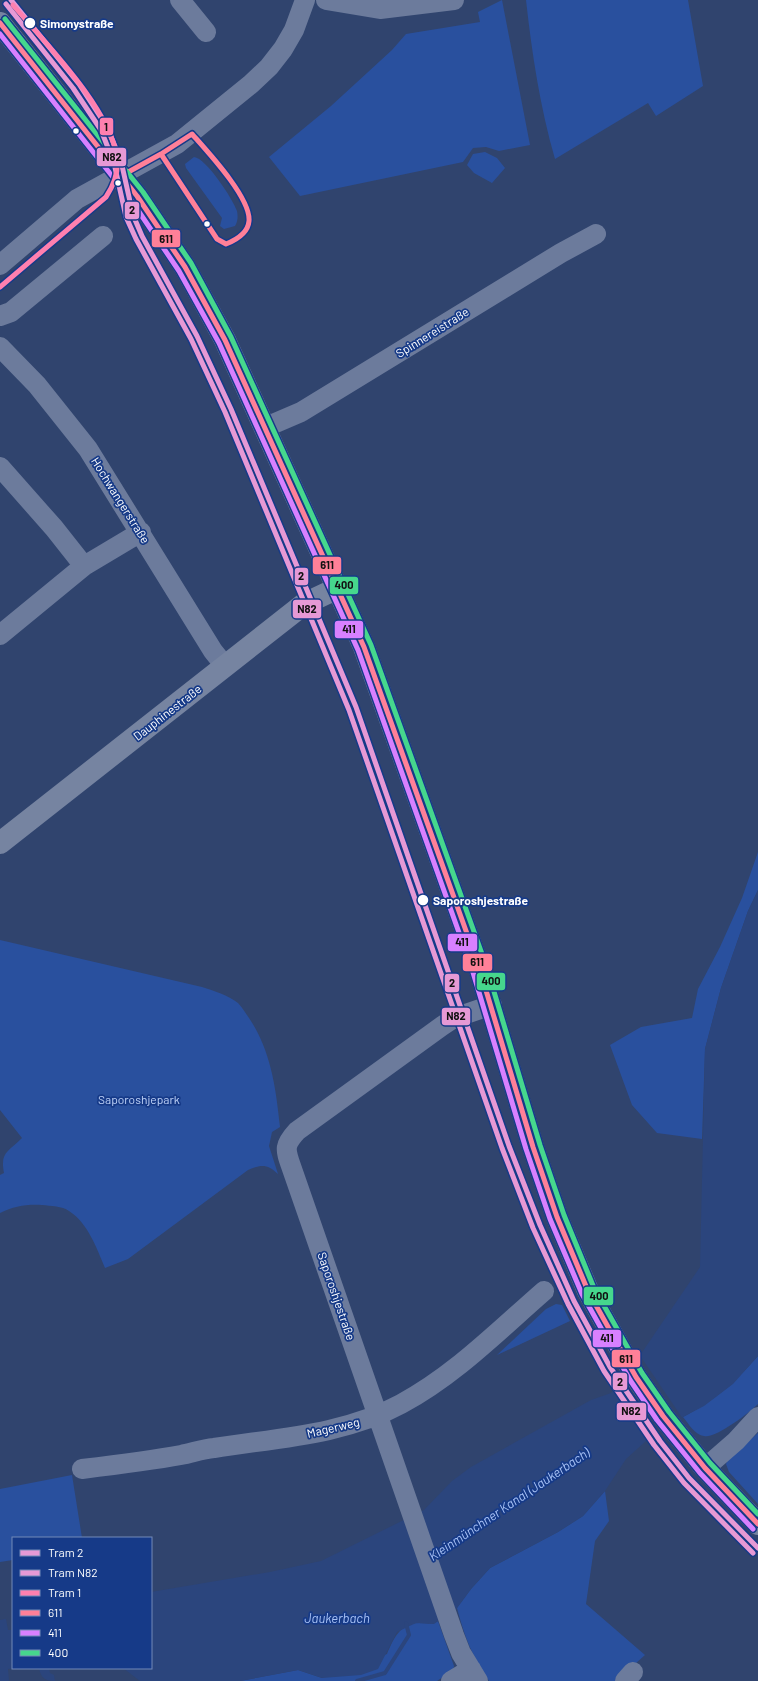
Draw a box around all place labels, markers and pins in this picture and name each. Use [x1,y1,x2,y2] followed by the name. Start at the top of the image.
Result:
[23,16,37,30] marker: Simonystraße
[40,16,114,30] place label: Simonystraße
[71,126,81,136] unlabelled marker
[113,178,123,188] unlabelled marker
[202,219,212,229] unlabelled marker
[416,893,430,907] marker: Saporoshjestraße
[433,893,528,907] place label: Saporoshjestraße

